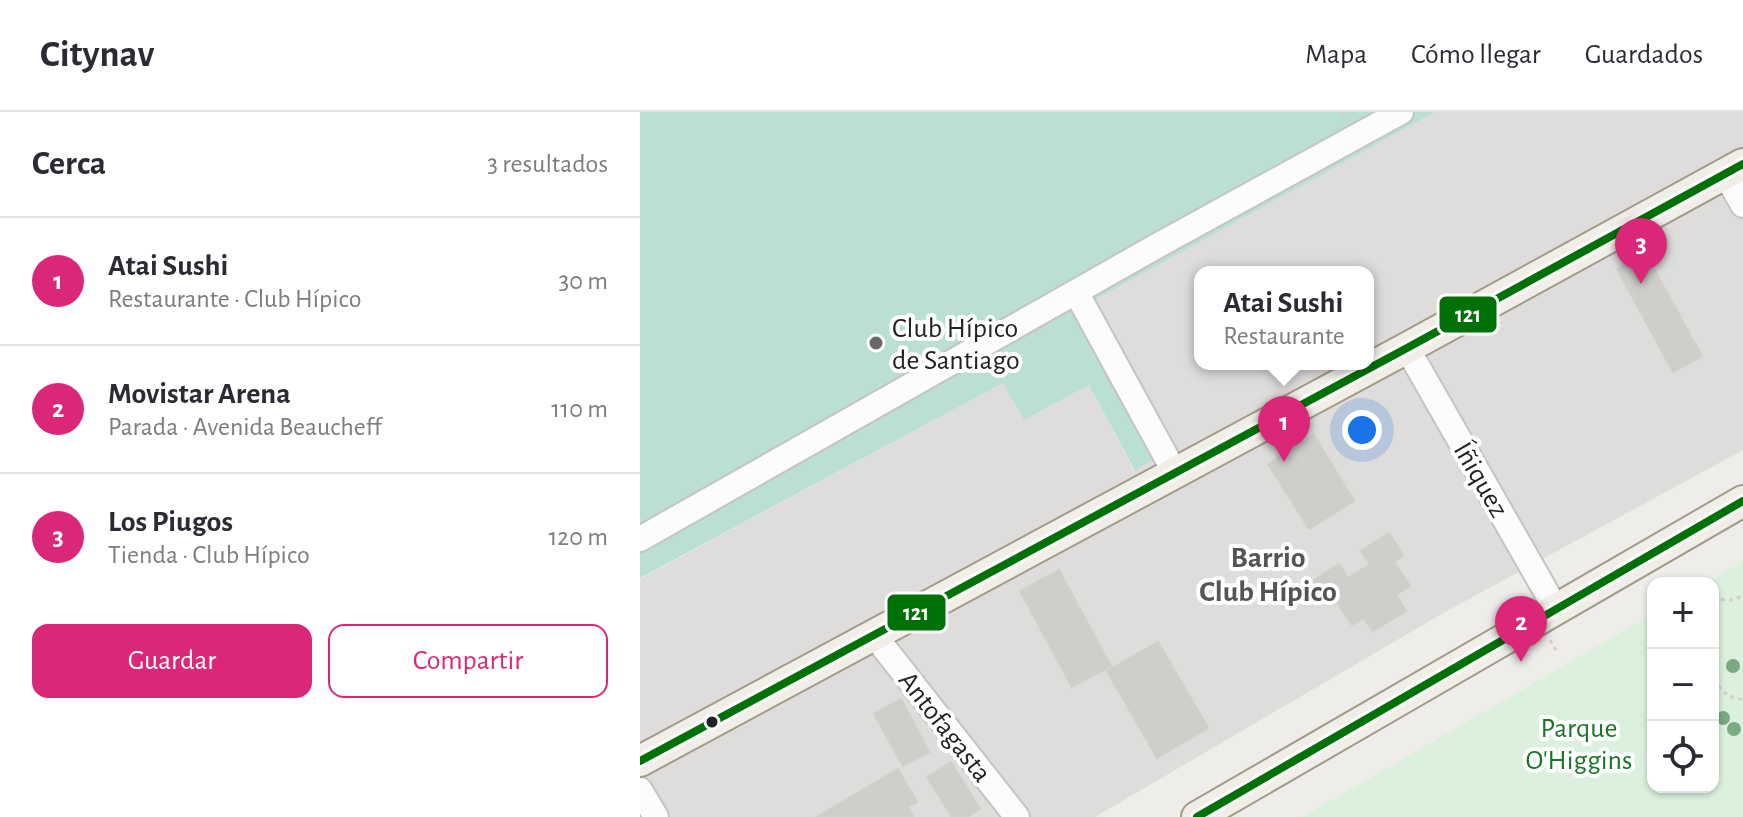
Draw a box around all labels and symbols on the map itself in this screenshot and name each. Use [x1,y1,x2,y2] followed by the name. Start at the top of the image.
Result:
[1615,218,1667,284] pin: 3
[1438,295,1498,334] line badge: 121
[1455,304,1481,326] text: 121
[892,315,1020,375] place label: Club Hípico de Santiago
[867,334,885,352] marker: Club Hípico de Santiago
[1258,396,1310,462] pin: 1
[1342,410,1382,450] your location
[1448,436,1515,522] street label: Íñiquez
[1199,543,1337,607] district label: Barrio Club Hípico
[886,593,947,632] line badge: 121
[1495,596,1547,662] pin: 2
[903,602,929,624] text: 121
[893,667,996,788] street label: Antofagasta
[704,714,720,730] unlabelled marker
[1526,715,1632,775] park label: Parque O'Higgins

